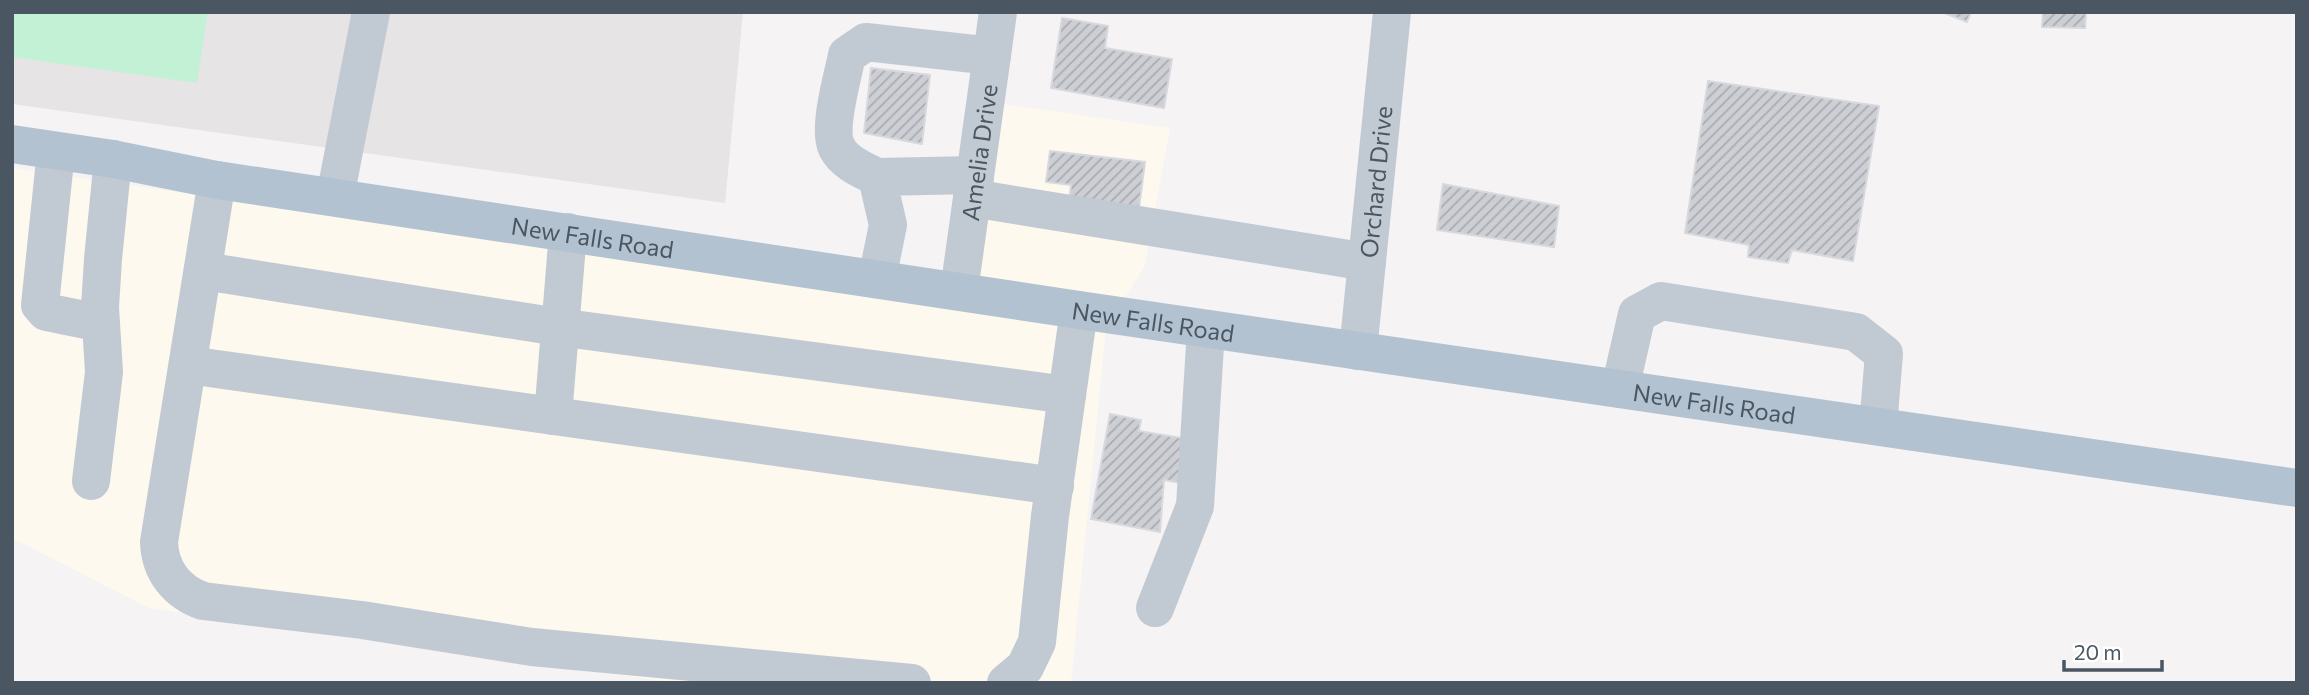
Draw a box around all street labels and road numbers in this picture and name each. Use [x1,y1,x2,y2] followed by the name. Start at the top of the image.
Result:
[954,82,1002,223] street label: Amelia Drive
[1353,104,1397,259] street label: Orchard Drive
[509,210,676,263] street label: New Falls Road
[1070,295,1236,347] street label: New Falls Road
[1631,377,1798,429] street label: New Falls Road

